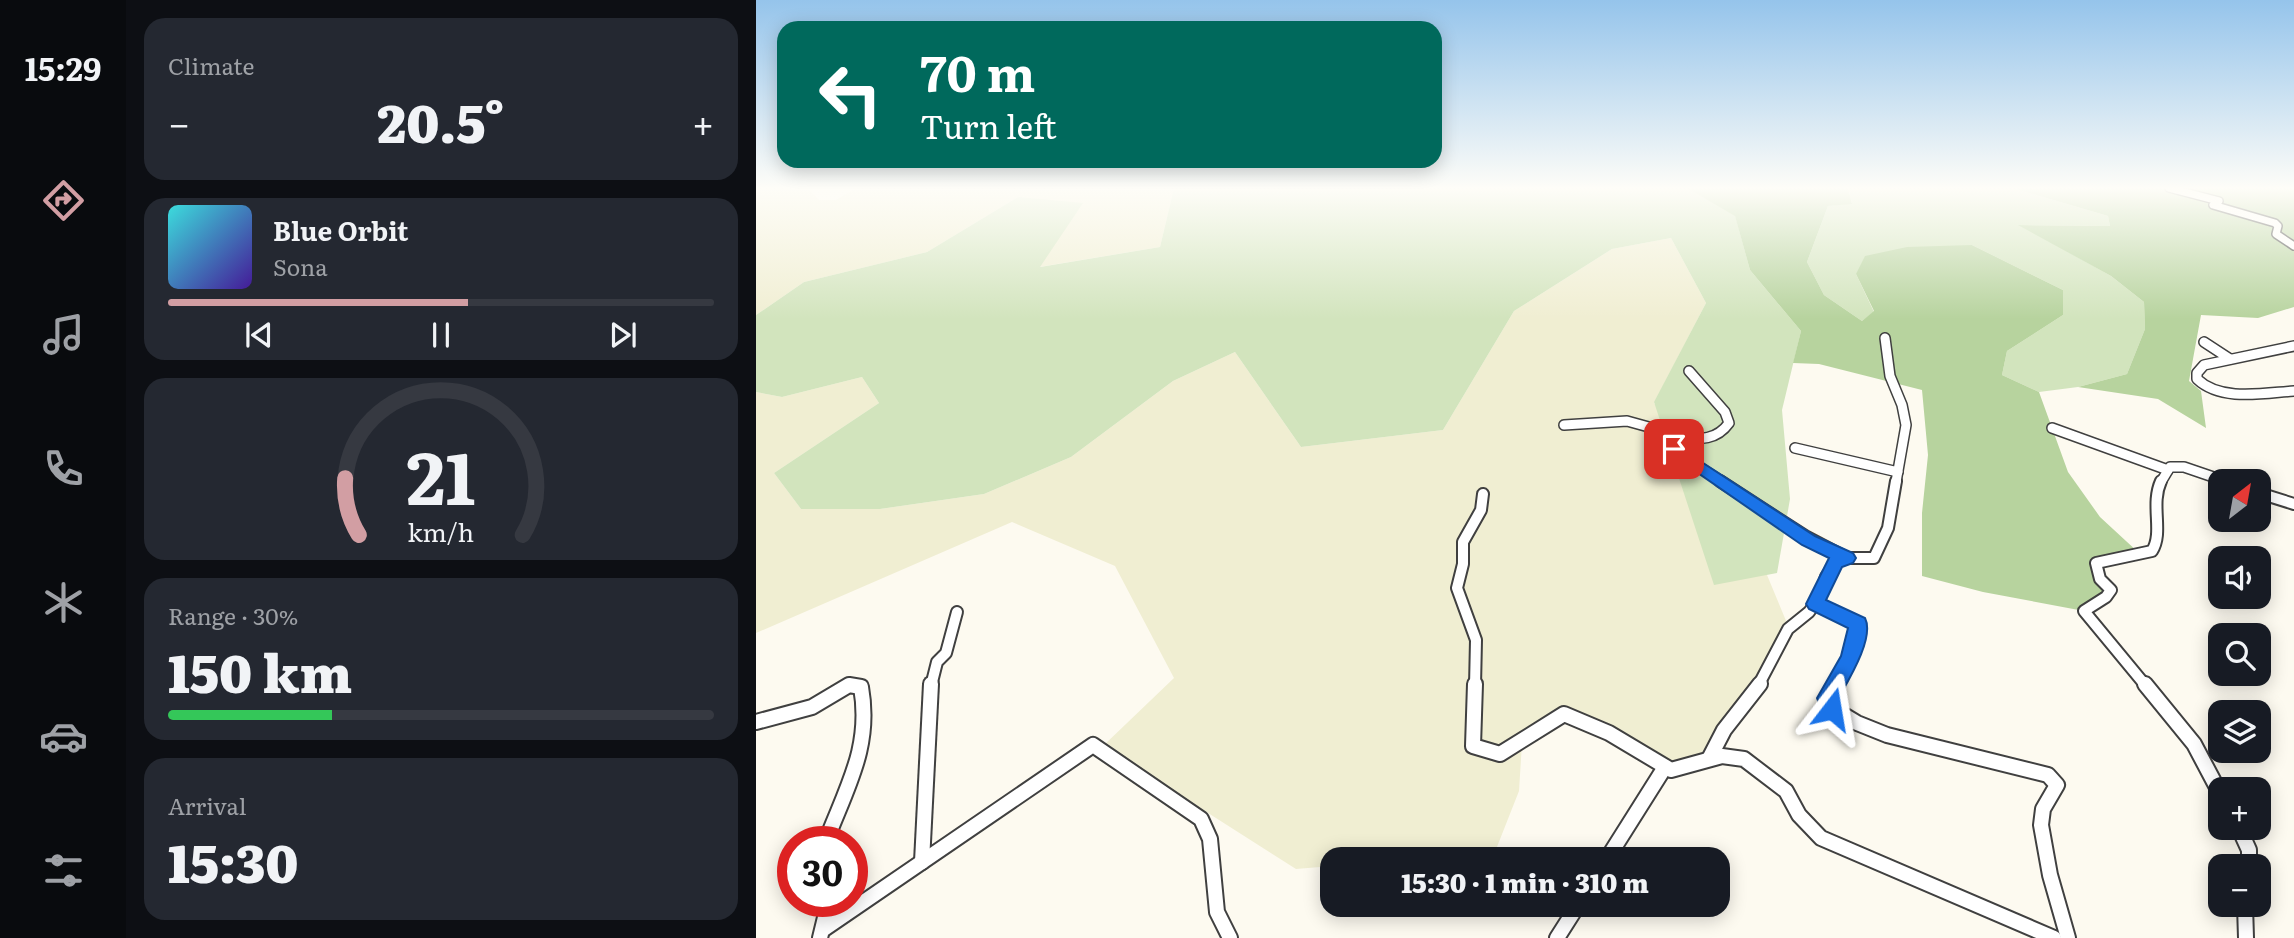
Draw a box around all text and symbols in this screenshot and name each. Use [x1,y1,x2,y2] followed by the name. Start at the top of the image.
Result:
[920,34,1035,107] text: 70 m
[25,43,101,91] text: 15:29
[168,48,254,82] text: Climate
[805,49,896,140] icon: left
[377,82,505,159] text: 20.5°
[168,93,190,150] text: −
[692,93,714,150] text: +
[920,101,1057,149] text: Turn left
[39,176,88,225] icon: directions
[273,210,408,249] text: Blue Orbit
[273,249,328,283] text: Sona
[39,310,88,359] icon: music
[240,316,278,354] icon: previous
[422,316,460,354] icon: pause
[604,316,642,354] icon: next
[406,419,476,527] text: 21
[1644,419,1704,479] pin
[1655,430,1693,468] icon: arrive
[39,444,88,493] icon: phone
[2208,469,2272,532] north arrow
[2208,469,2271,917] map controls
[408,513,474,550] text: km/h
[2208,546,2271,609] button: sound
[39,578,88,627] icon: climate
[168,598,298,632] text: Range · 30%
[2208,623,2271,686] button: search
[168,632,352,709] text: 150 km
[1795,672,1869,746] position arrow
[2208,700,2271,763] button: layers
[39,712,88,761] icon: car
[2208,777,2271,840] button: +
[168,788,247,822] text: Arrival
[168,822,298,899] text: 15:30
[777,826,868,917] speed limit sign: 30
[39,846,88,895] icon: filters
[2208,854,2271,917] button: −
[1401,862,1649,901] text: 15:30 · 1 min · 310 m

